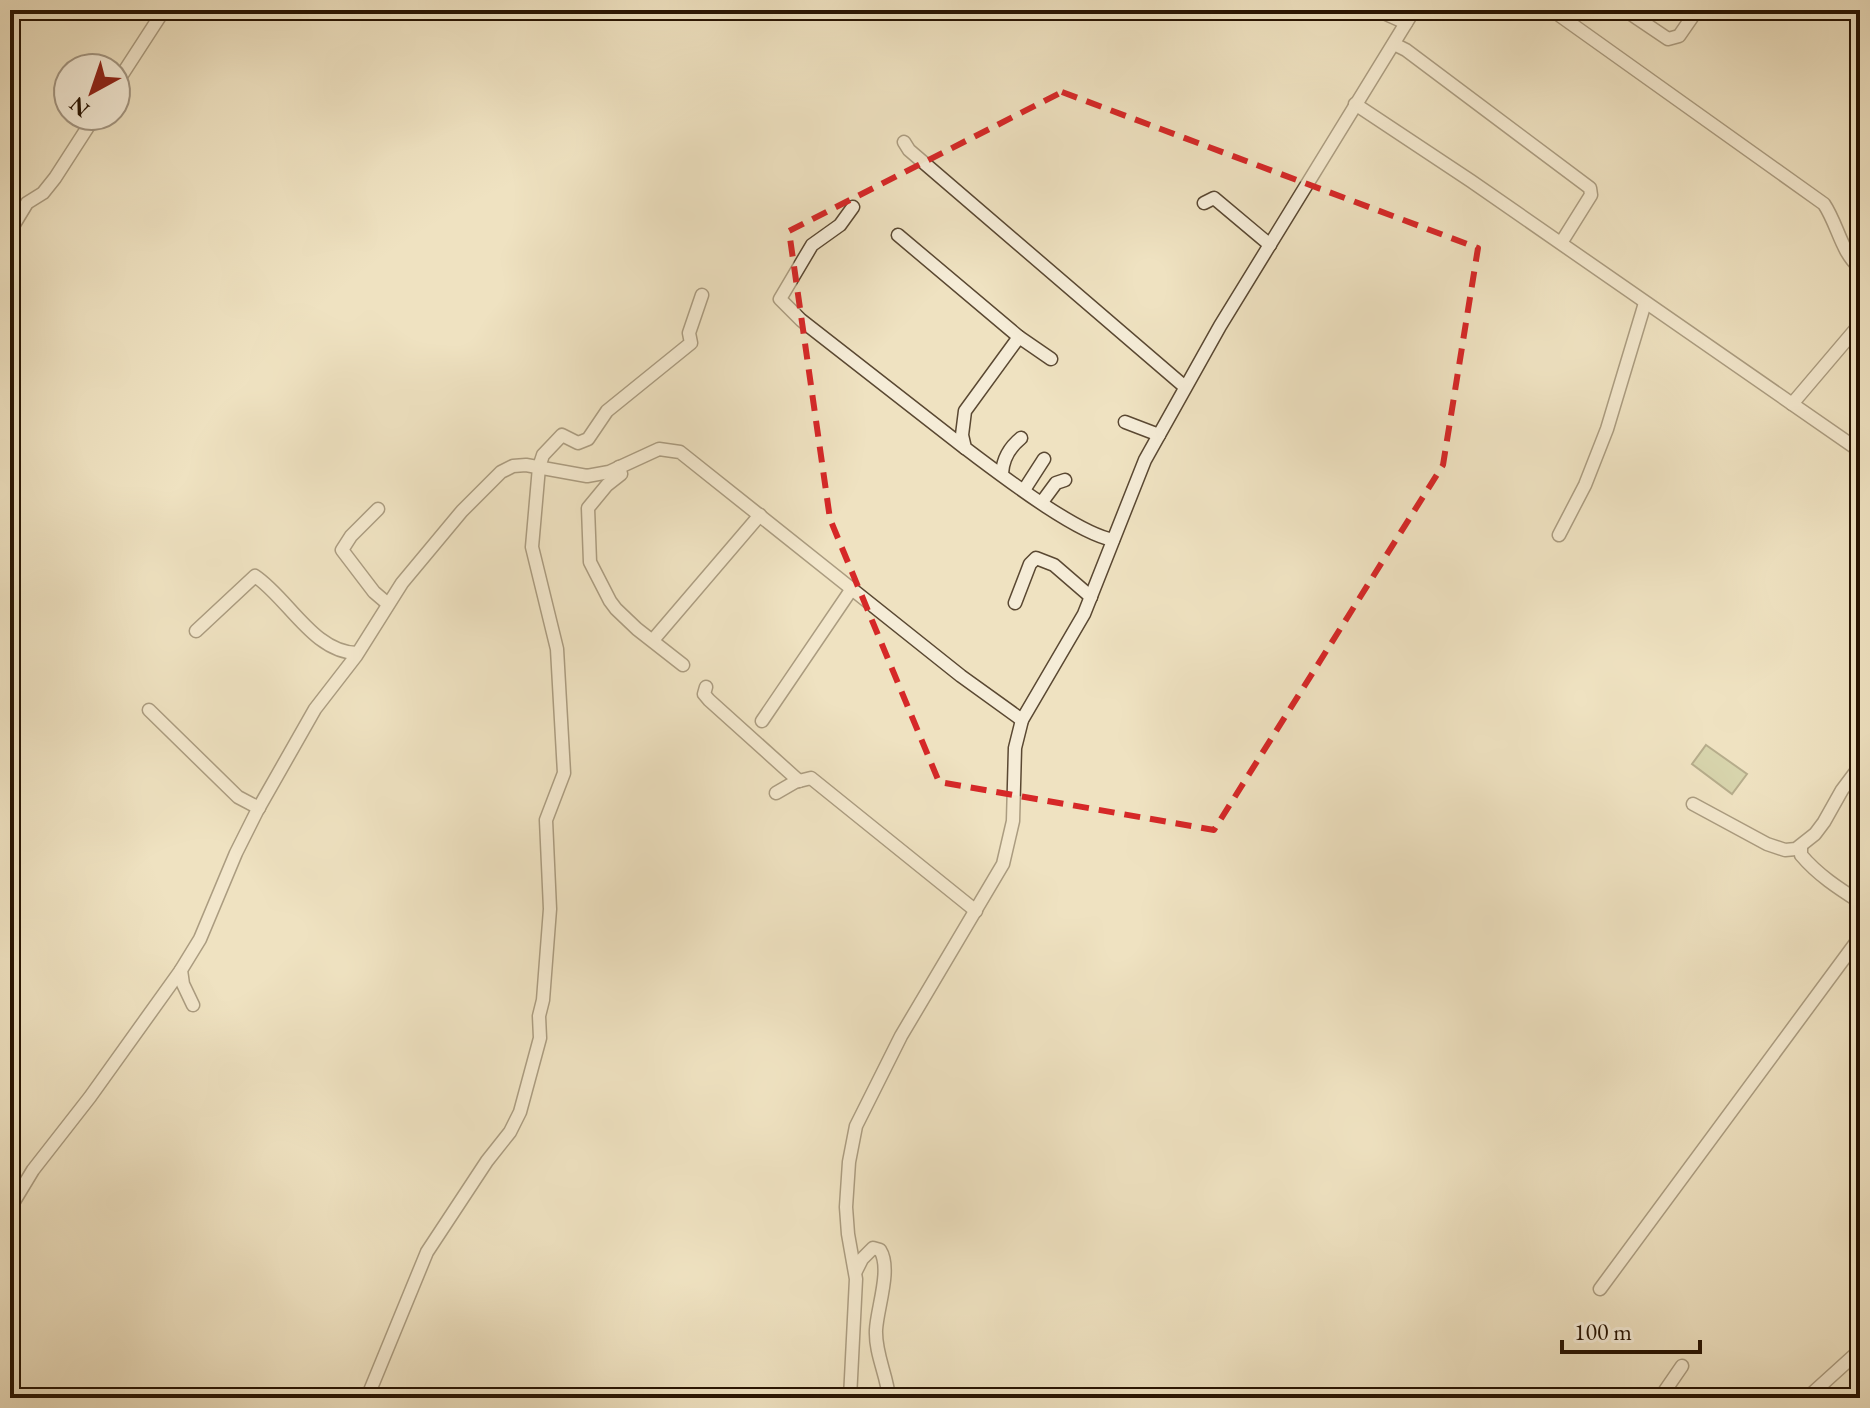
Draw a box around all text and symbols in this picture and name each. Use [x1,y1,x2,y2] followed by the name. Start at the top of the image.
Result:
[52,52,132,132] north arrow
[63,90,96,124] text: N
[1562,1304,1700,1354] scale bar
[1574,1316,1632,1347] text: 100 m

